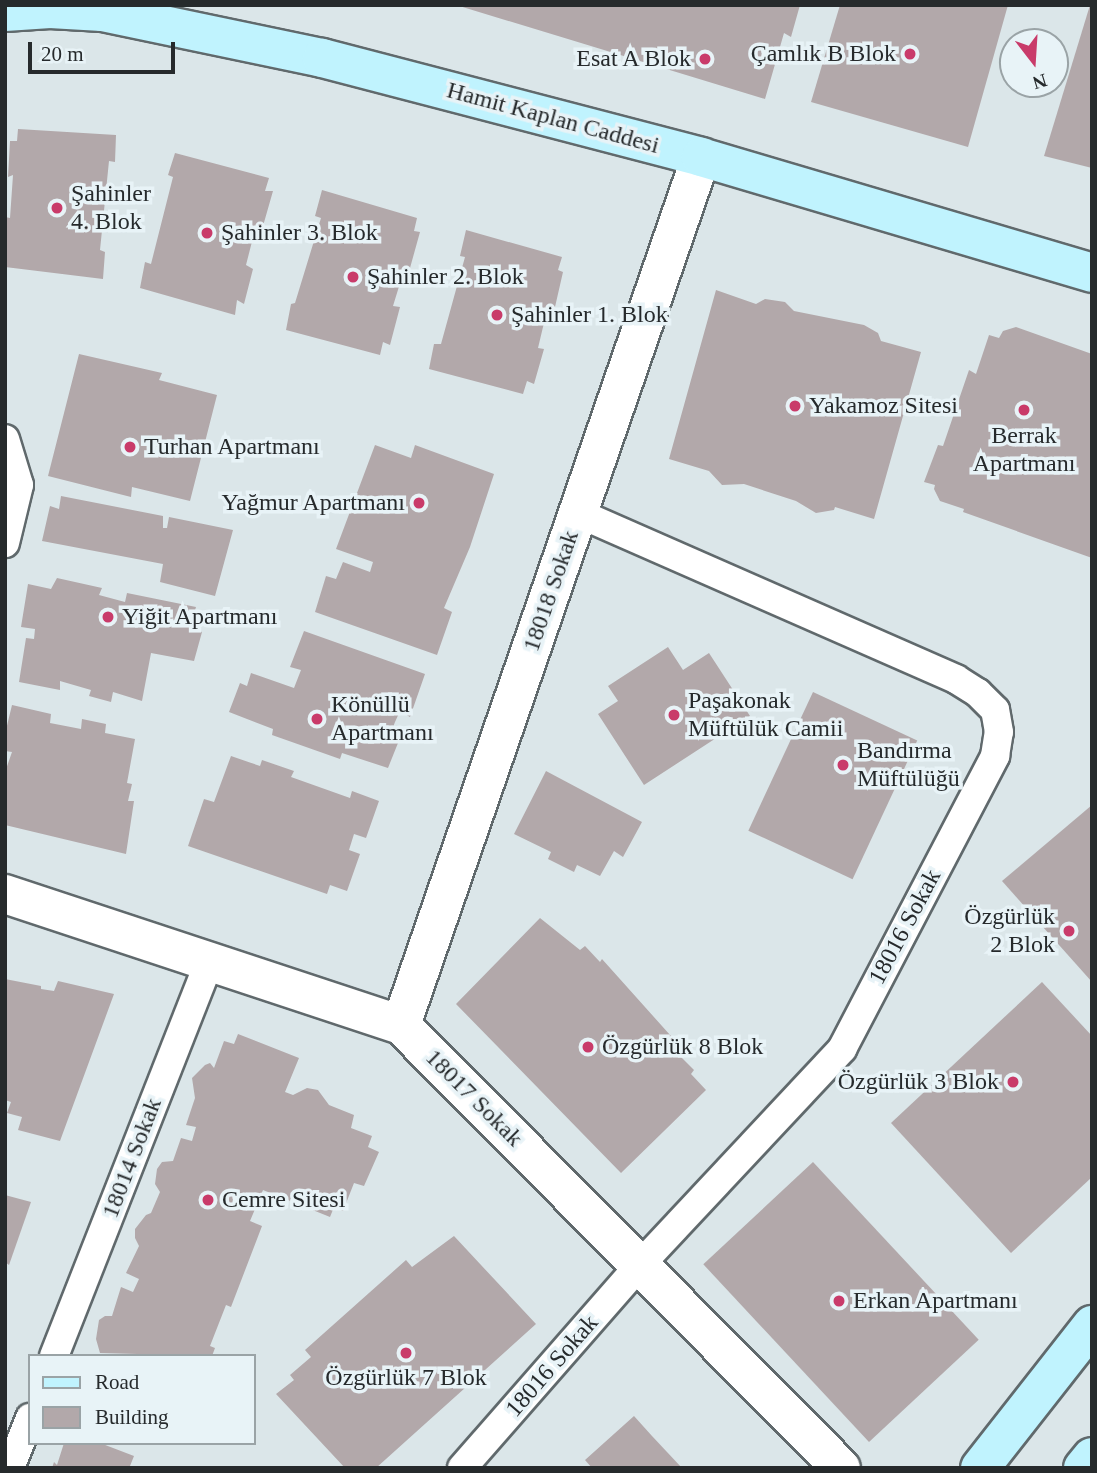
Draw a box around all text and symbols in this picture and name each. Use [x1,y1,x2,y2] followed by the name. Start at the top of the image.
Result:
[32,28,178,72] scale bar
[999,28,1069,98] north arrow
[751,40,896,68] place label: Çamlık B Blok
[41,42,84,66] text: 20 m
[574,45,691,73] place label: Esat A Blok
[902,46,918,62] marker: Çamlık B Blok
[697,51,713,67] marker: Esat A Blok
[1030,70,1049,94] text: N
[444,76,662,160] street label: Hamit Kaplan Caddesi
[71,180,151,236] place label: Şahinler 4. Blok
[49,200,65,216] marker: Şahinler 4. Blok
[221,219,378,247] place label: Şahinler 3. Blok
[199,225,215,241] marker: Şahinler 3. Blok
[367,263,524,291] place label: Şahinler 2. Blok
[345,269,361,285] marker: Şahinler 2. Blok
[511,301,668,329] place label: Şahinler 1. Blok
[489,307,505,323] marker: Şahinler 1. Blok
[809,392,958,420] place label: Yakamoz Sitesi
[787,398,803,414] marker: Yakamoz Sitesi
[1016,402,1032,418] marker: Berrak Apartmanı
[973,422,1075,478] place label: Berrak Apartmanı
[144,433,321,461] place label: Turhan Apartmanı
[122,439,138,455] marker: Turhan Apartmanı
[220,489,405,517] place label: Yağmur Apartmanı
[411,495,427,511] marker: Yağmur Apartmanı
[517,527,585,655] street label: 18018 Sokak
[122,603,279,631] place label: Yiğit Apartmanı
[100,609,116,625] marker: Yiğit Apartmanı
[688,687,843,743] place label: Paşakonak Müftülük Camii
[331,691,434,747] place label: Könüllü Apartmanı
[666,707,682,723] marker: Paşakonak Müftülük Camii
[309,711,325,727] marker: Könüllü Apartmanı
[857,737,960,793] place label: Bandırma Müftülüğü
[835,757,851,773] marker: Bandırma Müftülüğü
[863,865,947,989] street label: 18016 Sokak
[964,903,1055,959] place label: Özgürlük 2 Blok
[1061,923,1077,939] marker: Özgürlük 2 Blok
[602,1033,763,1061] place label: Özgürlük 8 Blok
[580,1039,596,1055] marker: Özgürlük 8 Blok
[419,1043,529,1153] street label: 18017 Sokak
[838,1068,999,1096] place label: Özgürlük 3 Blok
[1005,1074,1021,1090] marker: Özgürlük 3 Blok
[96,1094,168,1222] street label: 18014 Sokak
[222,1186,345,1214] place label: Cemre Sitesi
[200,1192,216,1208] marker: Cemre Sitesi
[853,1287,1019,1315] place label: Erkan Apartmanı
[831,1293,847,1309] marker: Erkan Apartmanı
[500,1309,604,1423] street label: 18016 Sokak
[398,1345,414,1361] marker: Özgürlük 7 Blok
[28,1354,256,1445] legend
[325,1364,487,1392] place label: Özgürlük 7 Blok
[95,1370,139,1394] text: Road
[95,1405,169,1429] text: Building

